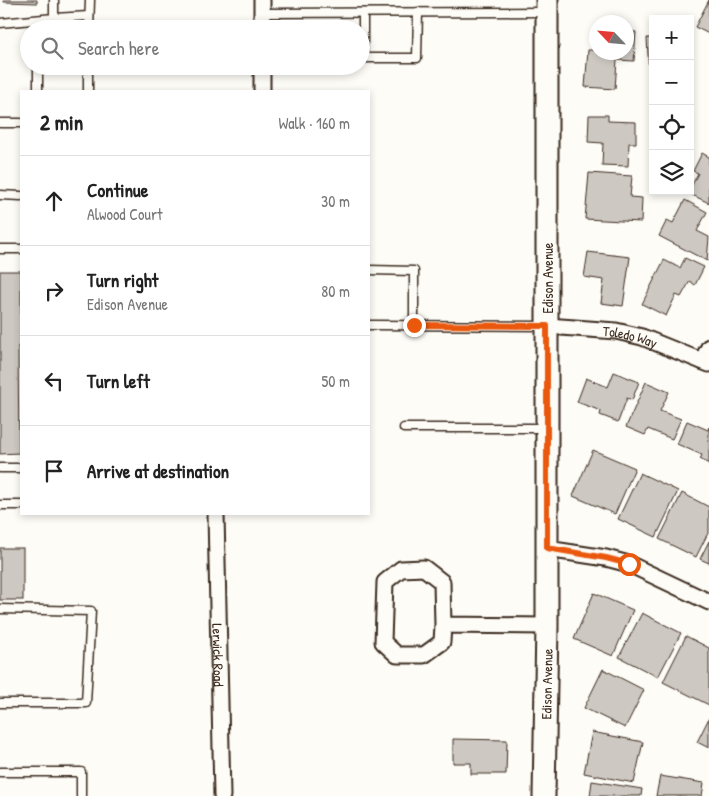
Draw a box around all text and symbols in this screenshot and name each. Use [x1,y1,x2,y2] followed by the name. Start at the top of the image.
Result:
[589,15,634,60] north arrow
[649,15,694,195] map controls
[649,15,694,60] button: +
[20,20,370,75] search box
[38,34,66,62] icon: search
[78,35,159,61] text: Search here
[649,60,694,105] button: −
[649,105,694,150] button: locate
[40,108,83,137] text: 2 min
[278,112,350,134] text: Walk · 160 m
[649,150,694,195] button: layers
[87,177,148,203] text: Continue
[40,187,68,215] icon: ahead
[321,190,350,212] text: 30 m
[87,203,163,225] text: Alwood Court
[538,242,557,313] street label: Edison Avenue
[87,267,158,293] text: Turn right
[40,277,68,305] icon: right
[321,280,350,302] text: 80 m
[87,293,168,315] text: Edison Avenue
[403,314,426,337] route end
[602,321,661,353] street label: Toledo Way
[40,367,68,395] icon: left
[87,368,150,394] text: Turn left
[322,370,350,392] text: 50 m
[40,457,68,485] icon: arrive
[87,458,229,484] text: Arrive at destination
[618,553,641,576] route start
[209,623,229,687] street label: Lerwick Road
[536,648,556,720] street label: Edison Avenue

